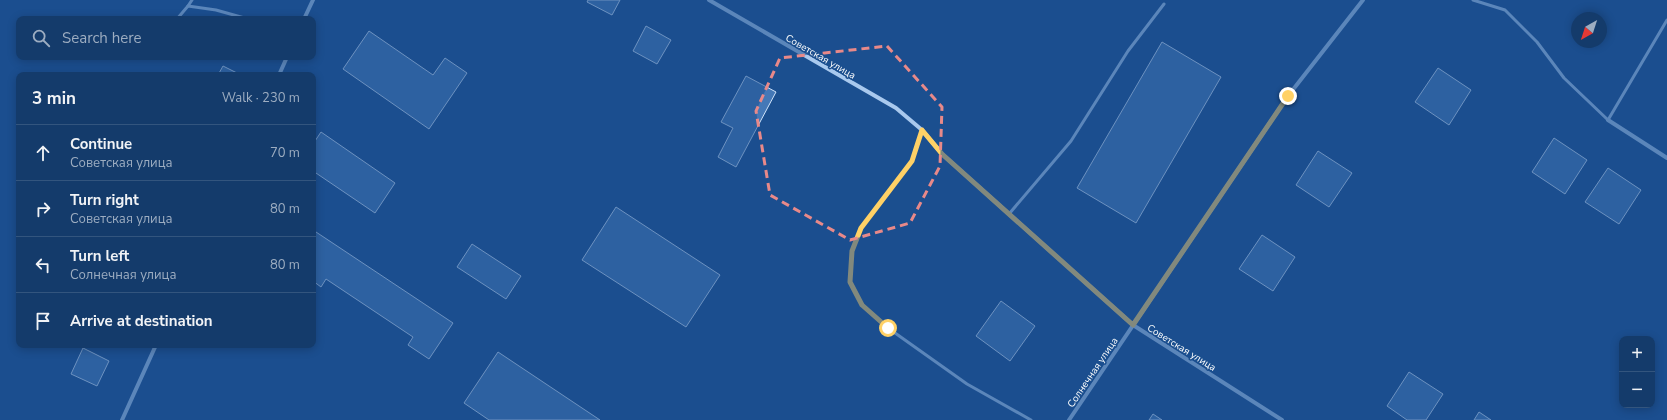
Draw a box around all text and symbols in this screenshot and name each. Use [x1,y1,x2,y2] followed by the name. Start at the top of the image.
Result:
[1571,12,1607,48] north arrow
[16,16,316,60] search box
[30,27,52,49] icon: search
[62,28,142,48] text: Search here
[783,31,858,83] street label: Советская улица
[32,87,76,110] text: 3 min
[1279,87,1297,105] route end
[222,89,300,107] text: Walk · 230 m
[70,134,132,154] text: Continue
[32,142,54,164] icon: ahead
[270,144,300,162] text: 70 m
[70,154,172,172] text: Советская улица
[70,190,139,210] text: Turn right
[32,198,54,220] icon: right
[270,200,300,218] text: 80 m
[70,210,172,228] text: Советская улица
[70,246,129,266] text: Turn left
[32,254,54,276] icon: left
[270,256,300,274] text: 80 m
[70,266,176,284] text: Солнечная улица
[32,310,54,332] icon: arrive
[70,311,213,331] text: Arrive at destination
[879,319,897,337] route start
[1144,321,1219,375] street label: Советская улица
[1064,335,1122,410] street label: Солнечная улица
[1619,336,1655,408] map controls
[1619,336,1655,372] button: +
[1619,372,1655,408] button: −

